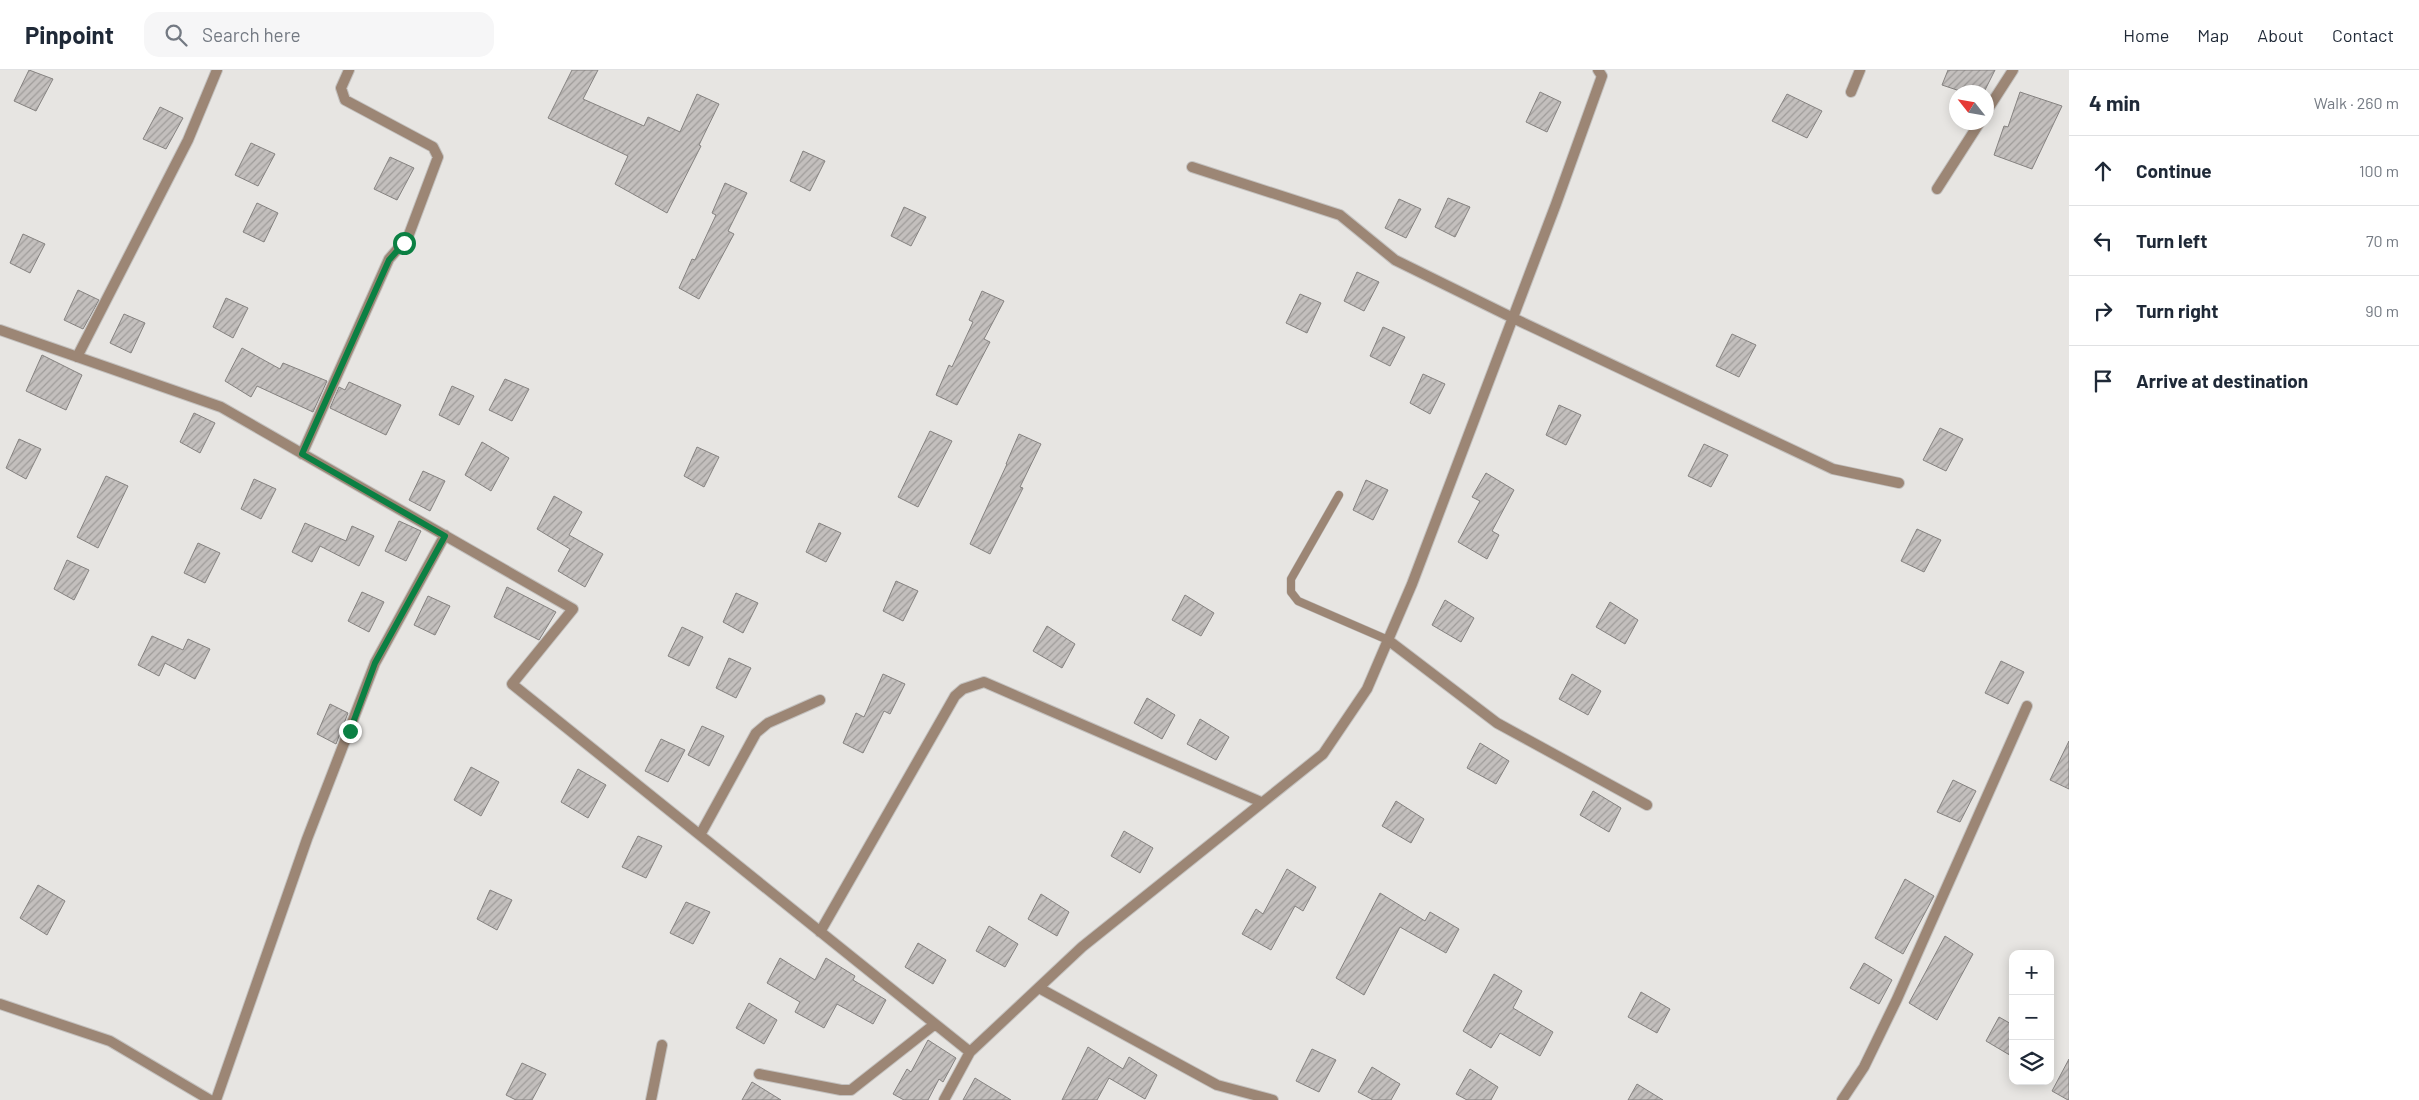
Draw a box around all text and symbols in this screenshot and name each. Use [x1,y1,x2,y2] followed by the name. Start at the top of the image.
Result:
[144,12,494,57] search box
[25,20,114,49] text: Pinpoint
[162,21,190,49] icon: search
[202,23,301,46] text: Search here
[2123,24,2169,46] text: Home
[2197,24,2229,46] text: Map
[2257,24,2304,46] text: About
[2332,24,2394,46] text: Contact
[1949,85,1994,130] north arrow
[2089,90,2140,115] text: 4 min
[2314,93,2399,112] text: Walk · 260 m
[2089,157,2117,185] icon: ahead
[2136,159,2212,182] text: Continue
[2359,161,2399,180] text: 100 m
[2089,227,2117,255] icon: left
[2136,229,2207,252] text: Turn left
[2366,231,2399,250] text: 70 m
[393,232,416,255] route start
[2089,297,2117,325] icon: right
[2136,299,2218,322] text: Turn right
[2365,301,2399,320] text: 90 m
[2089,367,2117,395] icon: arrive
[2136,369,2308,392] text: Arrive at destination
[339,720,362,743] route end
[2009,950,2054,1085] map controls
[2009,950,2054,995] button: +
[2009,995,2054,1040] button: −
[2009,1040,2054,1085] button: layers

